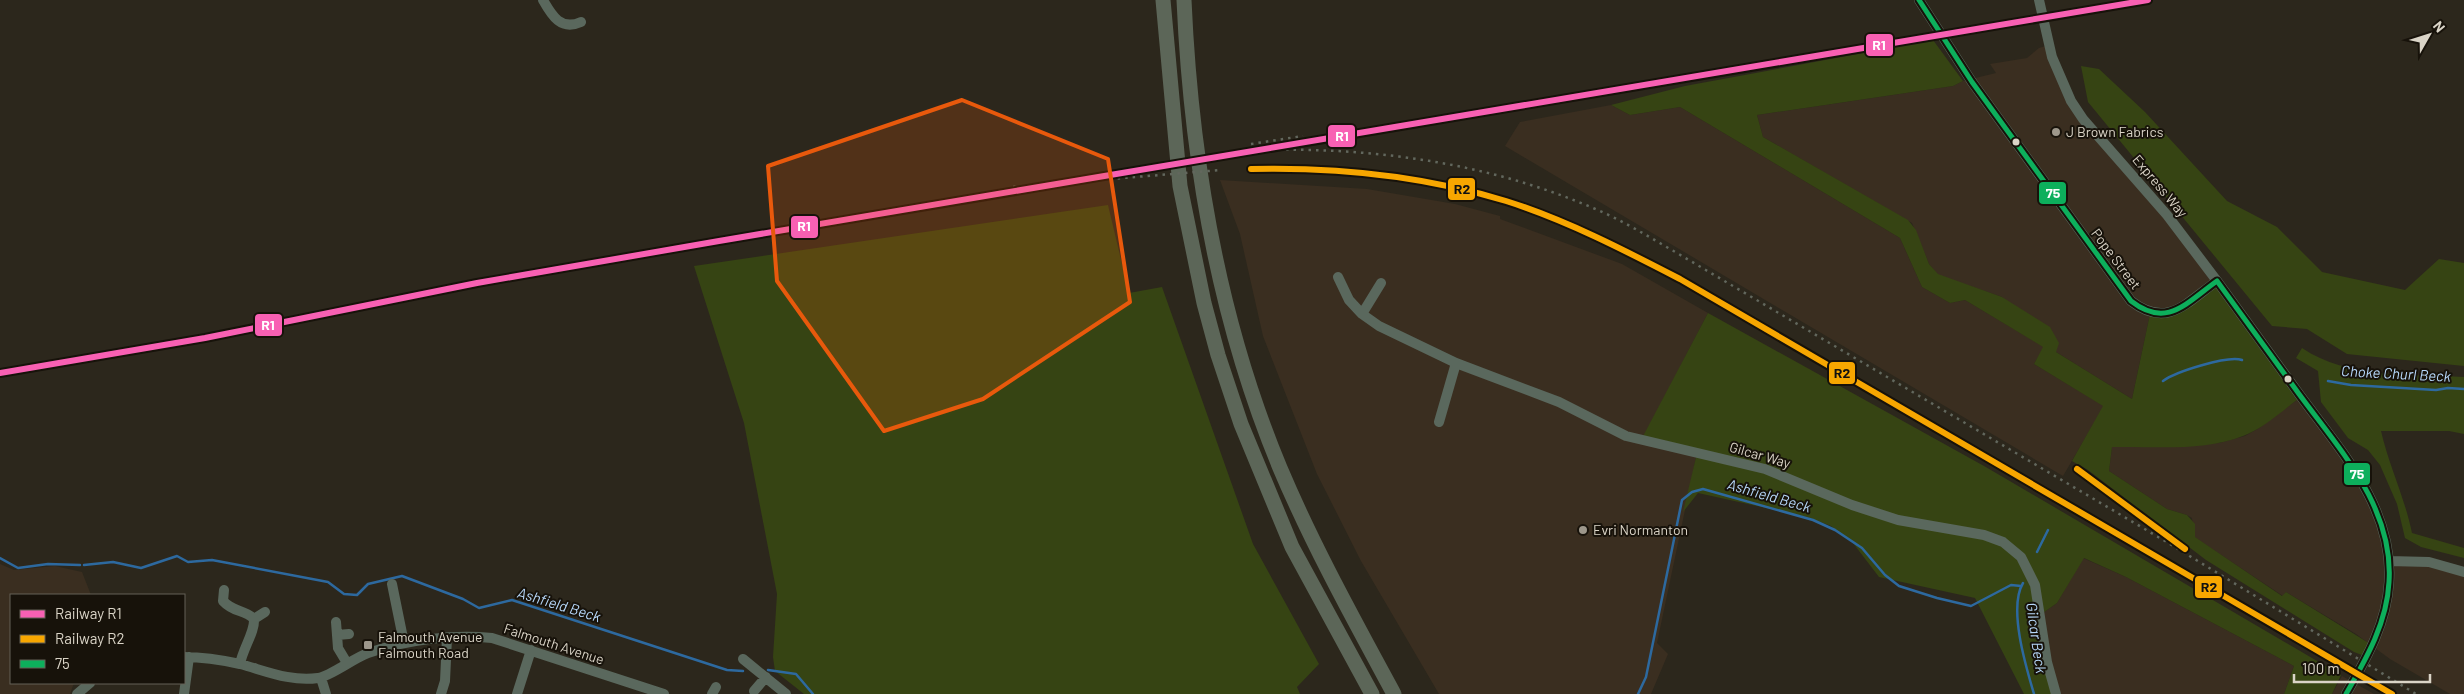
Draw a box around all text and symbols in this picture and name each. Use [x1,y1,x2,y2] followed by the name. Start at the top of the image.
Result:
[2404,10,2454,60] north arrow
[2430,18,2449,35] text: N
[1865,33,1894,57] line badge: R1
[1872,36,1886,53] text: R1
[2066,123,2164,140] place label: J Brown Fabrics
[1327,124,1356,148] line badge: R1
[2050,126,2062,138] marker: J Brown Fabrics
[1335,127,1349,144] text: R1
[2011,137,2021,147] unlabelled marker
[2129,151,2192,221] street label: Express Way
[1447,177,1476,201] line badge: R2
[1454,180,1470,197] text: R2
[2038,181,2067,205] line badge: 75
[2046,184,2061,201] text: 75
[790,215,819,239] line badge: R1
[797,217,811,234] text: R1
[2088,225,2145,292] street label: Pope Street
[254,313,283,337] line badge: R1
[261,316,275,333] text: R1
[1828,361,1856,385] line badge: R2
[2341,361,2452,385] water label: Choke Churl Beck
[1834,364,1850,381] text: R2
[2283,374,2293,384] unlabelled marker
[1728,438,1793,472] street label: Gilcar Way
[2343,462,2371,486] line badge: 75
[2350,465,2365,482] text: 75
[1725,474,1814,516] water label: Ashfield Beck
[1593,521,1688,538] place label: Evri Normanton
[1577,524,1589,536] marker: Evri Normanton
[2194,575,2223,599] line badge: R2
[2201,578,2217,595] text: R2
[515,583,604,625] water label: Ashfield Beck
[10,594,185,684] legend
[2023,601,2051,675] water label: Gilcar Beck
[55,604,122,622] text: Railway R1
[502,619,606,668] street label: Falmouth Avenue
[378,628,482,661] place label: Falmouth Avenue Falmouth Road
[55,629,124,647] text: Railway R2
[362,639,374,651] marker: Falmouth Avenue Falmouth Road
[2294,652,2430,684] scale bar
[55,654,70,672] text: 75
[2302,659,2340,677] text: 100 m

